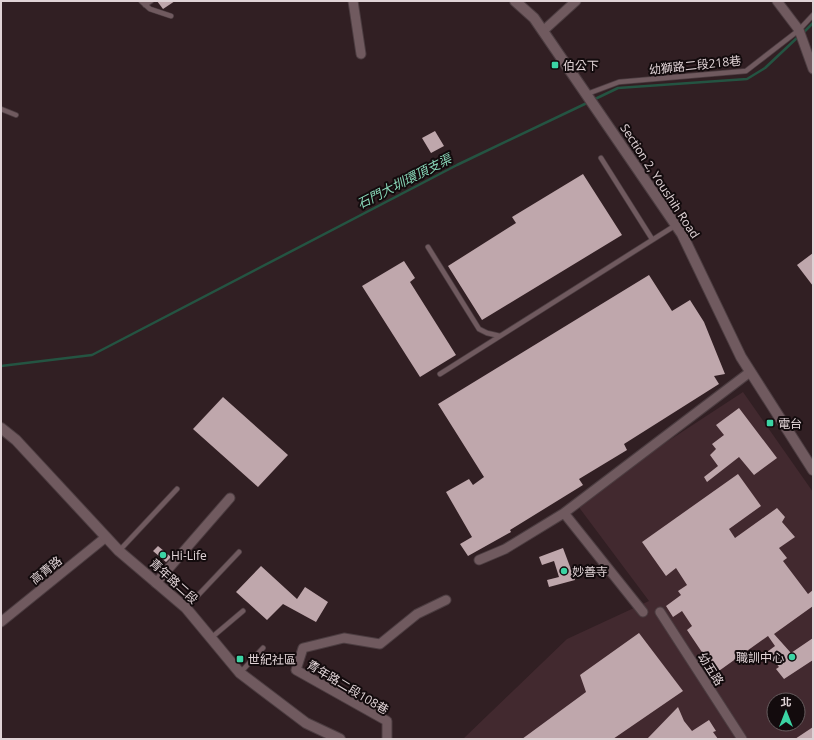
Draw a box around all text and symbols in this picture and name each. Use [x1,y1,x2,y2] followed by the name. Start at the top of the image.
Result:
[648,52,742,78] street label: 幼獅路二段218巷
[563,57,599,74] place label: 伯公下
[550,60,560,70] marker: 伯公下
[616,120,704,242] street label: Section 2, Youshih Road
[354,148,456,213] water label: 石門大圳環頂支渠
[778,415,802,432] place label: 電台
[765,418,775,428] marker: 電台
[171,547,207,564] place label: Hi-Life
[158,550,168,560] marker: Hi-Life
[27,552,65,588] street label: 高青路
[146,555,202,607] street label: 青年路二段
[572,563,608,580] place label: 妙善寺
[559,566,569,576] marker: 妙善寺
[694,649,728,689] street label: 幼五路
[736,649,784,666] place label: 職訓中心
[248,651,296,668] place label: 世紀社區
[787,652,797,662] marker: 職訓中心
[235,654,245,664] marker: 世紀社區
[304,656,392,718] street label: 青年路二段108巷
[766,692,806,732] north arrow
[781,694,792,709] text: 北

